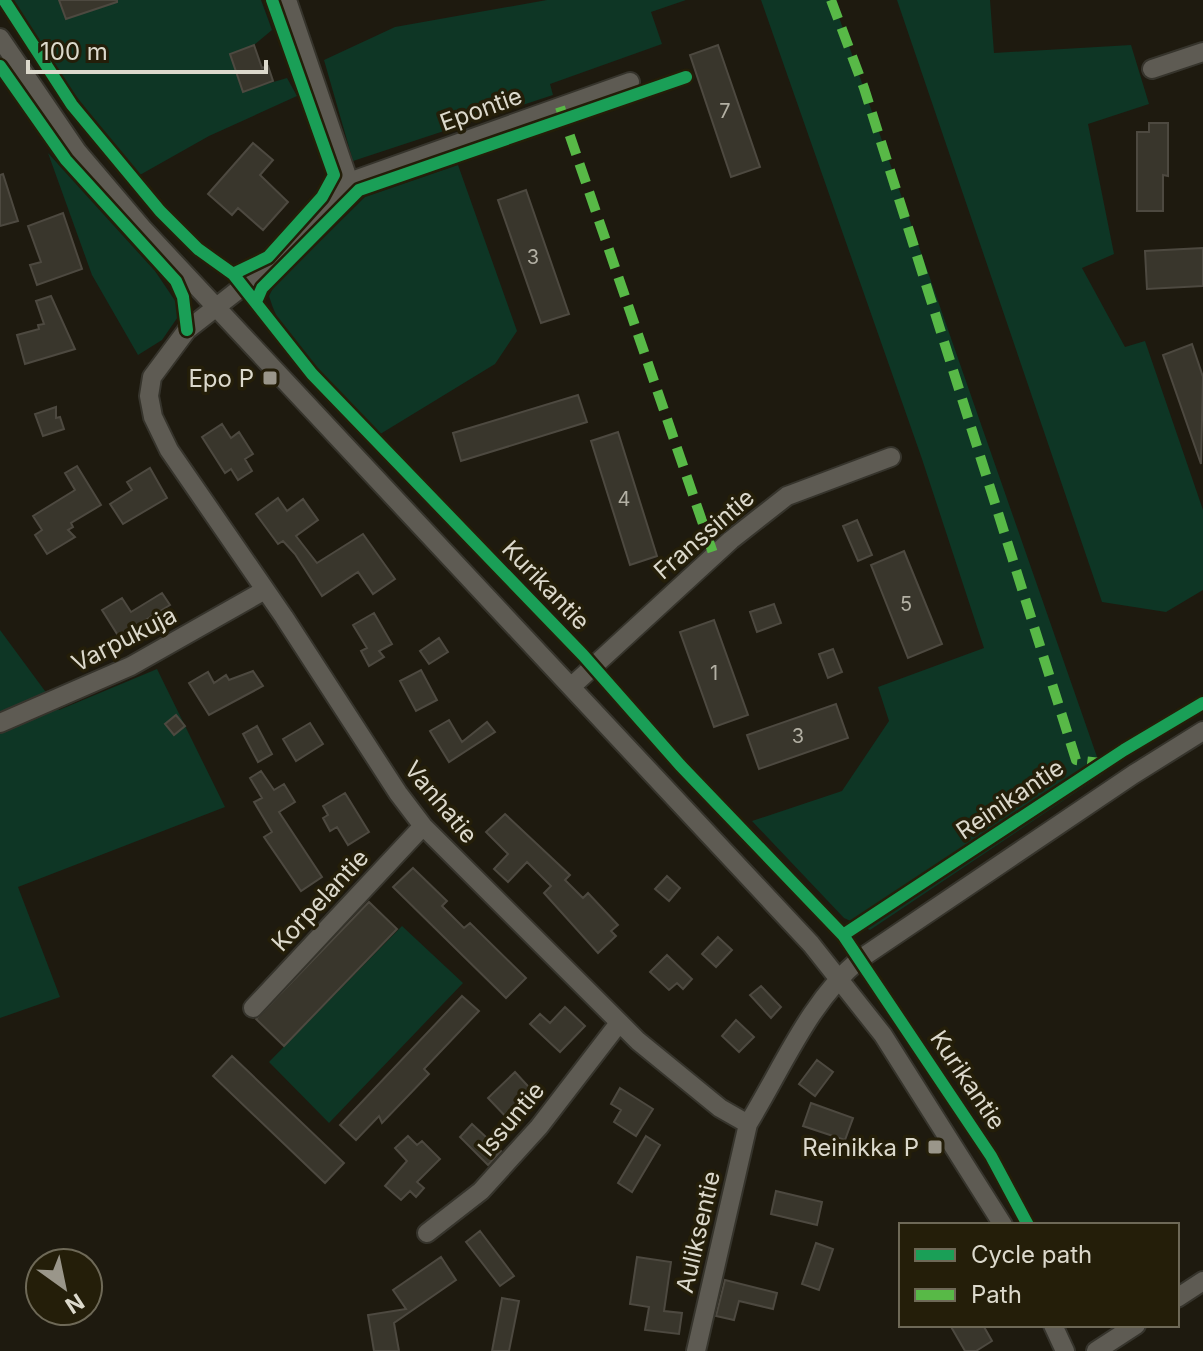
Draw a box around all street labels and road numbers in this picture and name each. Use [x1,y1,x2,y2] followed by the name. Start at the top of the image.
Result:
[436,81,526,137] street label: Epontie
[648,483,760,585] street label: Franssintie
[496,534,596,636] street label: Kurikantie
[67,600,181,678] street label: Varpukuja
[951,752,1069,846] street label: Reinikantie
[398,755,484,849] street label: Vanhatie
[265,843,375,957] street label: Korpelantie
[924,1025,1012,1135] street label: Kurikantie
[472,1076,550,1162] street label: Issuntie
[670,1168,726,1296] street label: Auliksentie

